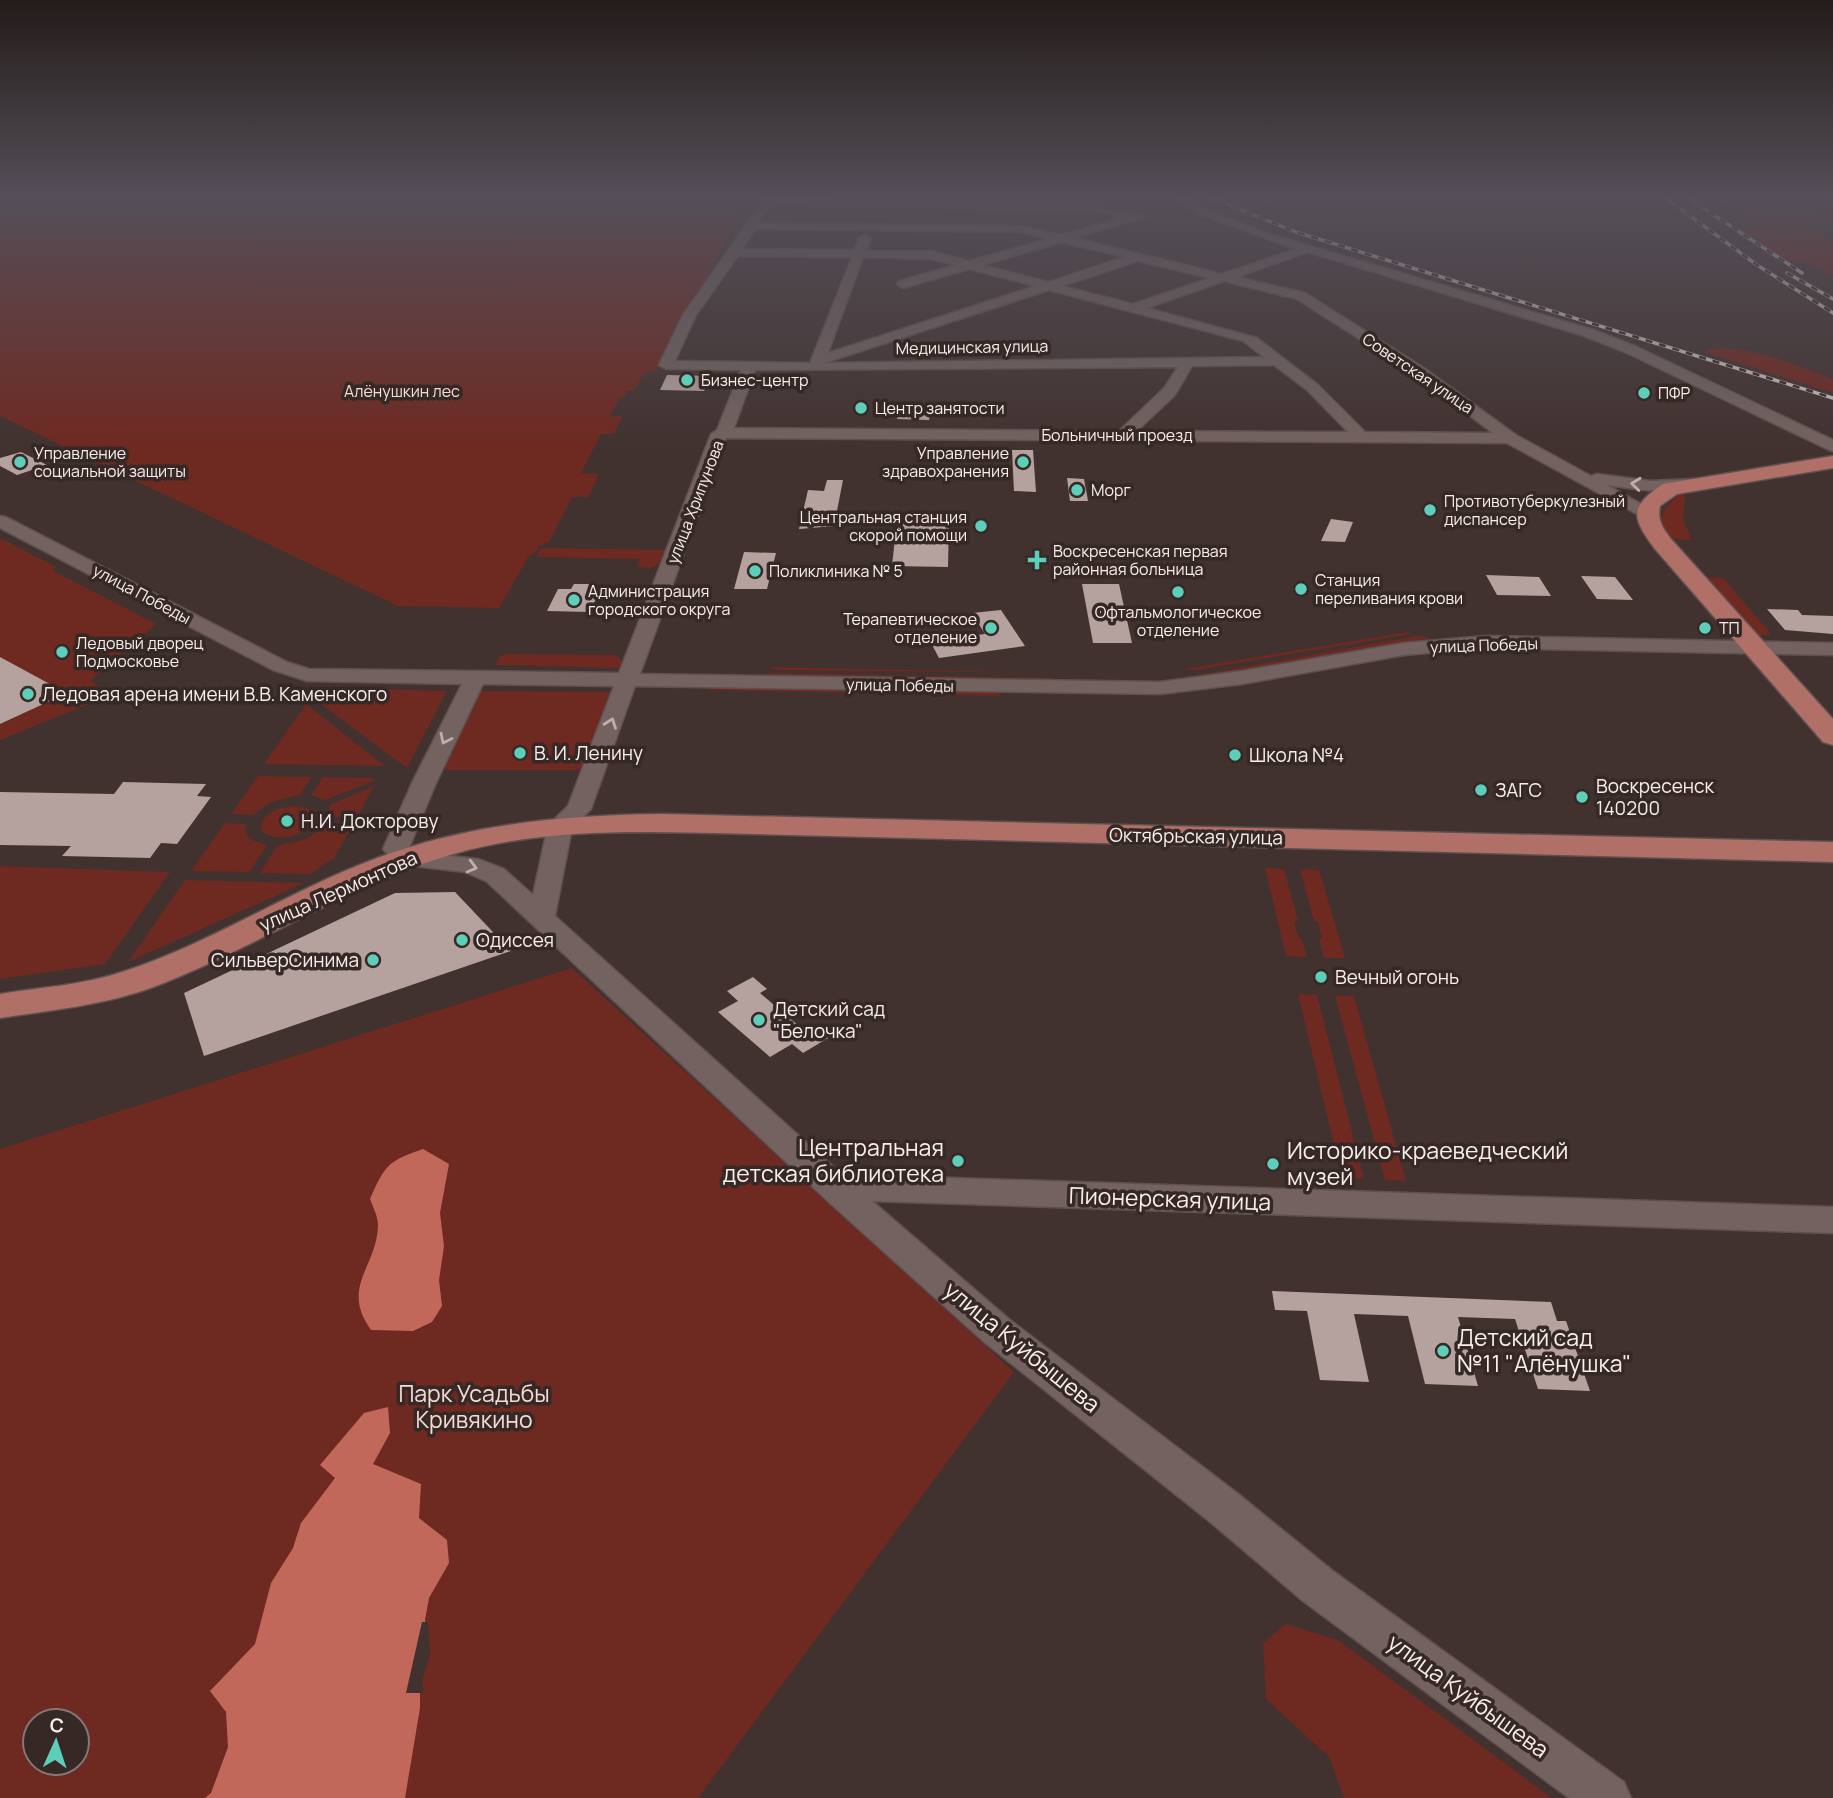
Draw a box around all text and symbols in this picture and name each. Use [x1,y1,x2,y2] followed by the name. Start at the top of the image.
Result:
[1358,328,1478,418] street label: Советская улица
[895,335,1049,359] street label: Медицинская улица
[701,369,809,391] place label: Бизнес-центр
[679,372,695,388] marker: Бизнес-центр
[344,380,460,402] park label: Алёнушкин лес
[1658,382,1690,404] place label: ПФР
[1636,385,1652,401] marker: ПФР
[875,397,1005,419] place label: Центр занятости
[853,400,869,416] marker: Центр занятости
[1041,424,1193,446] street label: Больничный проезд
[661,437,729,567] street label: улица Хрипунова
[34,442,186,482] place label: Управление социальной защиты
[882,442,1009,482] place label: Управление здравохранения
[12,454,28,470] marker: Управление социальной защиты
[1015,454,1031,470] marker: Управление здравохранения
[1630,477,1641,492] one-way arrow
[1091,479,1131,501] place label: Морг
[1069,482,1085,498] marker: Морг
[1444,490,1625,530] place label: Противотуберкулезный диспансер
[1422,502,1438,518] marker: Противотуберкулезный диспансер
[800,506,967,546] place label: Центральная станция скорой помощи
[973,518,989,534] marker: Центральная станция скорой помощи
[1053,540,1228,580] place label: Воскресенская первая районная больница
[1027,550,1047,570] marker: Воскресенская первая районная больница
[89,559,195,629] street label: улица Победы
[769,560,903,582] place label: Поликлиника № 5
[747,563,763,579] marker: Поликлиника № 5
[1315,569,1463,609] place label: Станция переливания крови
[588,580,730,620] place label: Администрация городского округа
[1293,581,1309,597] marker: Станция переливания крови
[1170,584,1186,600] marker: Офтальмологическое отделение
[566,592,582,608] marker: Администрация городского округа
[1095,601,1261,641] place label: Офтальмологическое отделение
[843,608,977,648] place label: Терапевтическое отделение
[1719,617,1740,639] place label: ТП
[983,620,999,636] marker: Терапевтическое отделение
[1697,620,1713,636] marker: ТП
[76,632,204,672] place label: Ледовый дворец Подмосковье
[1430,632,1538,658] street label: улица Победы
[54,644,70,660] marker: Ледовый дворец Подмосковье
[846,673,954,697] street label: улица Победы
[42,681,387,707] place label: Ледовая арена имени В.В. Каменского
[20,686,36,702] marker: Ледовая арена имени В.В. Каменского
[603,717,617,729] one-way arrow
[440,732,454,744] one-way arrow
[534,740,643,766] place label: В. И. Ленину
[1249,742,1344,768] place label: Школа №4
[512,745,528,761] marker: В. И. Ленину
[1227,747,1243,763] marker: Школа №4
[1596,773,1715,821] place label: Воскресенск 140200
[1495,777,1542,803] place label: ЗАГС
[1473,782,1489,798] marker: ЗАГС
[1574,789,1590,805] marker: Воскресенск 140200
[301,808,438,834] place label: Н.И. Докторову
[279,813,295,829] marker: Н.И. Докторову
[1109,821,1283,851] street label: Октябрьская улица
[255,845,421,937] street label: улица Лермонтова
[466,859,478,873] one-way arrow
[476,927,554,953] place label: Одиссея
[454,932,470,948] marker: Одиссея
[211,947,359,973] place label: СильверСинима
[365,952,381,968] marker: СильверСинима
[1335,964,1459,990] place label: Вечный огонь
[1313,969,1329,985] marker: Вечный огонь
[773,996,885,1044] place label: Детский сад "Белочка"
[751,1012,767,1028] marker: Детский сад "Белочка"
[723,1131,944,1189] place label: Центральная детская библиотека
[1287,1134,1568,1192] place label: Историко-краеведческий музей
[950,1153,966,1169] marker: Центральная детская библиотека
[1265,1156,1281,1172] marker: Историко-краеведческий музей
[1068,1178,1272,1218] street label: Пионерская улица
[938,1273,1107,1419] street label: улица Куйбышева
[1457,1321,1631,1379] place label: Детский сад №11 "Алёнушка"
[1435,1343,1451,1359] marker: Детский сад №11 "Алёнушка"
[398,1377,550,1435] park label: Парк Усадьбы Кривякино
[1381,1626,1556,1765] street label: улица Куйбышева
[21,1707,91,1777] north arrow
[49,1712,65,1738] text: С

